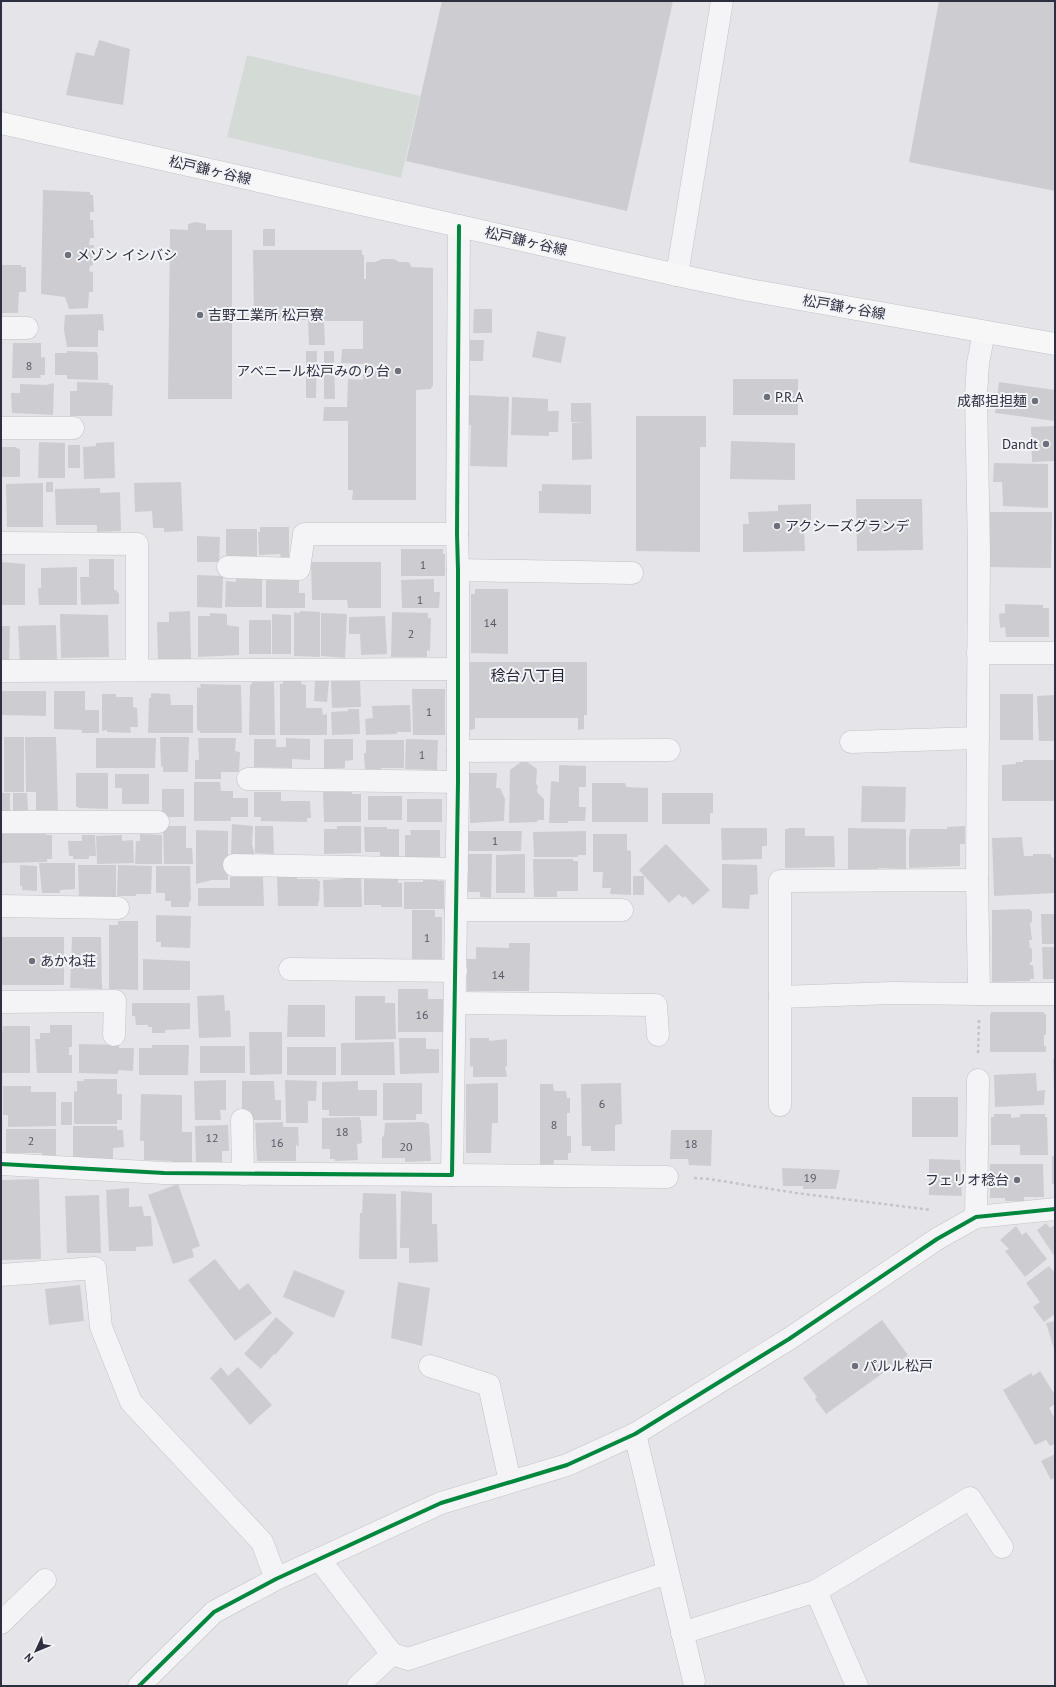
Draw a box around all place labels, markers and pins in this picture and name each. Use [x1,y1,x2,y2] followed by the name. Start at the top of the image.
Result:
[76,246,177,264] place label: メゾン イシバシ
[63,250,73,260] marker: メゾン イシバシ
[208,306,324,324] place label: 吉野工業所 松戸寮
[195,310,205,320] marker: 吉野工業所 松戸寮
[236,362,390,380] place label: アベニール松戸みのり台
[393,366,403,376] marker: アベニール松戸みのり台
[775,388,804,406] place label: P.R.A
[762,392,772,402] marker: P.R.A
[957,392,1027,410] place label: 成都担担麺
[1030,396,1040,406] marker: 成都担担麺
[1002,435,1038,453] place label: Dandt
[1041,439,1051,449] marker: Dandt
[785,517,910,535] place label: アクシーズグランデ
[772,521,782,531] marker: アクシーズグランデ
[40,952,96,970] place label: あかね荘
[27,956,37,966] marker: あかね荘
[925,1171,1009,1189] place label: フェリオ稔台
[1012,1175,1022,1185] marker: フェリオ稔台
[863,1357,933,1375] place label: パルル松戸
[850,1361,860,1371] marker: パルル松戸

